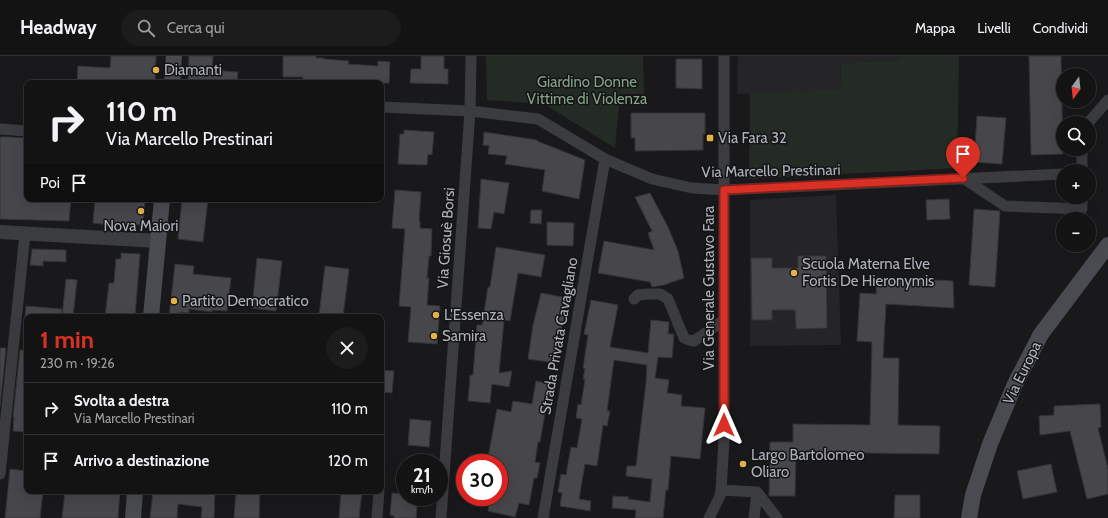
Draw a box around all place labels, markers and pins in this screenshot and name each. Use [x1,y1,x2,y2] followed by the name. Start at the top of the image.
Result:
[164,61,222,79] place label: Diamanti
[151,65,161,75] marker: Diamanti
[718,129,787,147] place label: Via Fara 32
[705,133,715,143] marker: Via Fara 32
[946,137,980,178] pin
[136,206,146,216] marker: Nova Maiori
[104,217,178,235] place label: Nova Maiori
[802,255,934,290] place label: Scuola Materna Elve Fortis De Hieronymis
[789,268,799,278] marker: Scuola Materna Elve Fortis De Hieronymis
[182,292,309,310] place label: Partito Democratico
[169,296,179,306] marker: Partito Democratico
[444,306,505,324] place label: L'Essenza
[431,310,441,320] marker: L'Essenza
[442,327,487,345] place label: Samira
[429,331,439,341] marker: Samira
[751,446,864,481] place label: Largo Bartolomeo Oliaro
[738,459,748,469] marker: Largo Bartolomeo Oliaro

